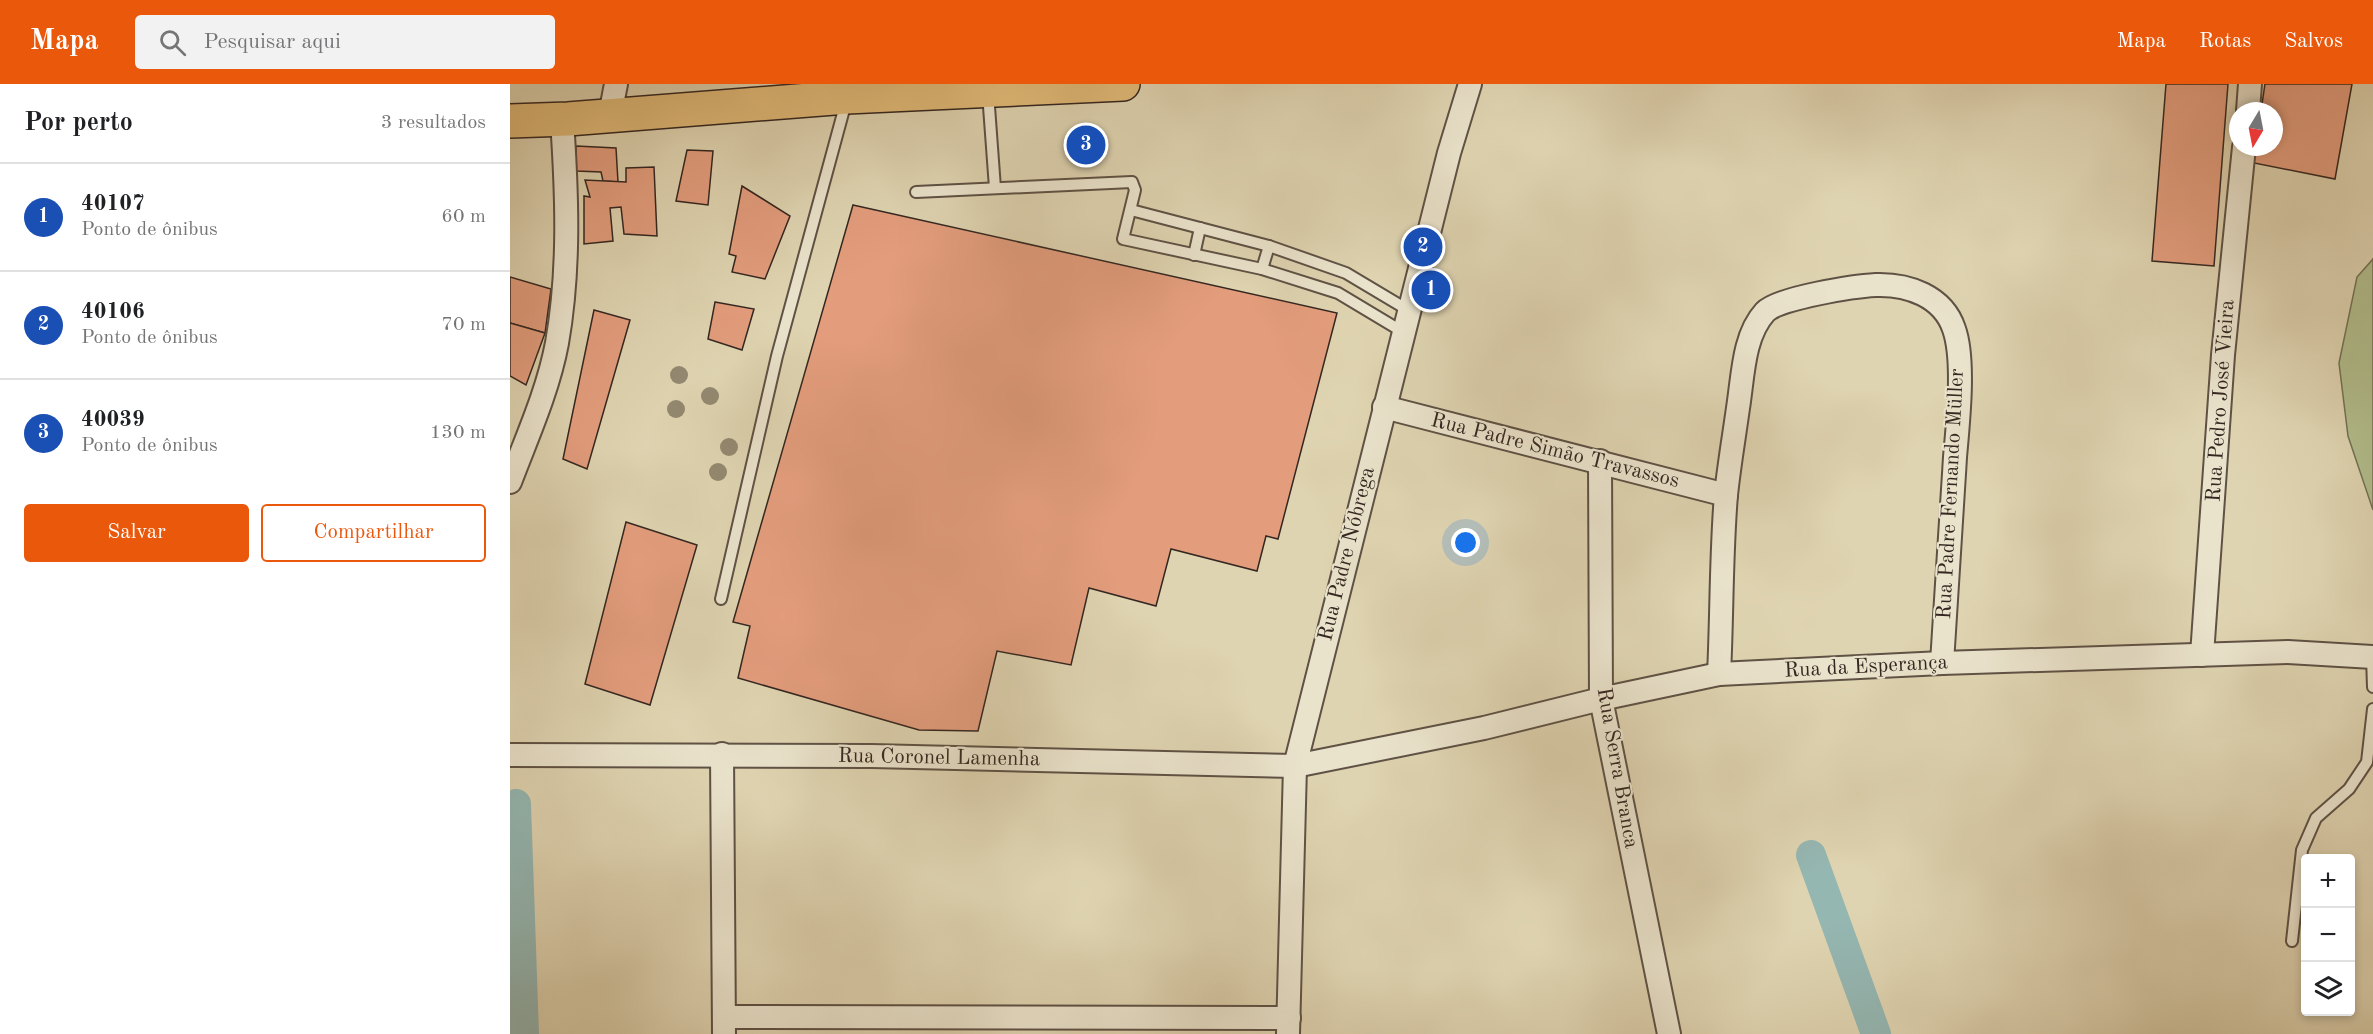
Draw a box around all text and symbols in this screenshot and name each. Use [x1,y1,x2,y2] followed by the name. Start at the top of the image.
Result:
[135,15,555,69] search box
[156,26,189,59] icon: search
[30,28,99,56] text: Mapa
[204,31,341,53] text: Pesquisar aqui
[2117,31,2166,52] text: Mapa
[2199,31,2251,52] text: Rotas
[2284,31,2343,52] text: Salvos
[2229,102,2283,156] north arrow
[24,110,133,136] text: Por perto
[381,113,486,133] text: 3 resultados
[1066,122,1106,168] pin: 3
[81,193,145,215] text: 40107
[38,207,49,227] text: 1
[441,207,486,227] text: 60 m
[81,220,218,240] text: Ponto de ônibus
[1404,224,1442,270] pin: 2
[1412,268,1450,312] pin: 1
[2203,299,2239,503] street label: Rua Pedro José Vieira
[81,301,145,323] text: 40106
[38,315,49,335] text: 2
[441,315,486,335] text: 70 m
[81,328,218,348] text: Ponto de ônibus
[1934,368,1968,620] street label: Rua Padre Fernando Müller
[81,409,145,431] text: 40039
[1429,410,1681,492] street label: Rua Padre Simão Travassos
[38,423,49,443] text: 3
[430,423,486,443] text: 130 m
[81,436,218,456] text: Ponto de ônibus
[1315,465,1379,643] street label: Rua Padre Nóbrega
[24,504,249,562] button: Salvar
[261,504,486,562] button: Compartilhar
[1451,528,1480,557] your location
[1784,652,1948,682] street label: Rua da Esperança
[1593,686,1641,850] street label: Rua Serra Branca
[838,746,1040,770] street label: Rua Coronel Lamenha
[2301,854,2355,1016] map controls
[2301,854,2355,908] button: +
[2301,908,2355,962] button: −
[2301,962,2355,1016] button: layers

